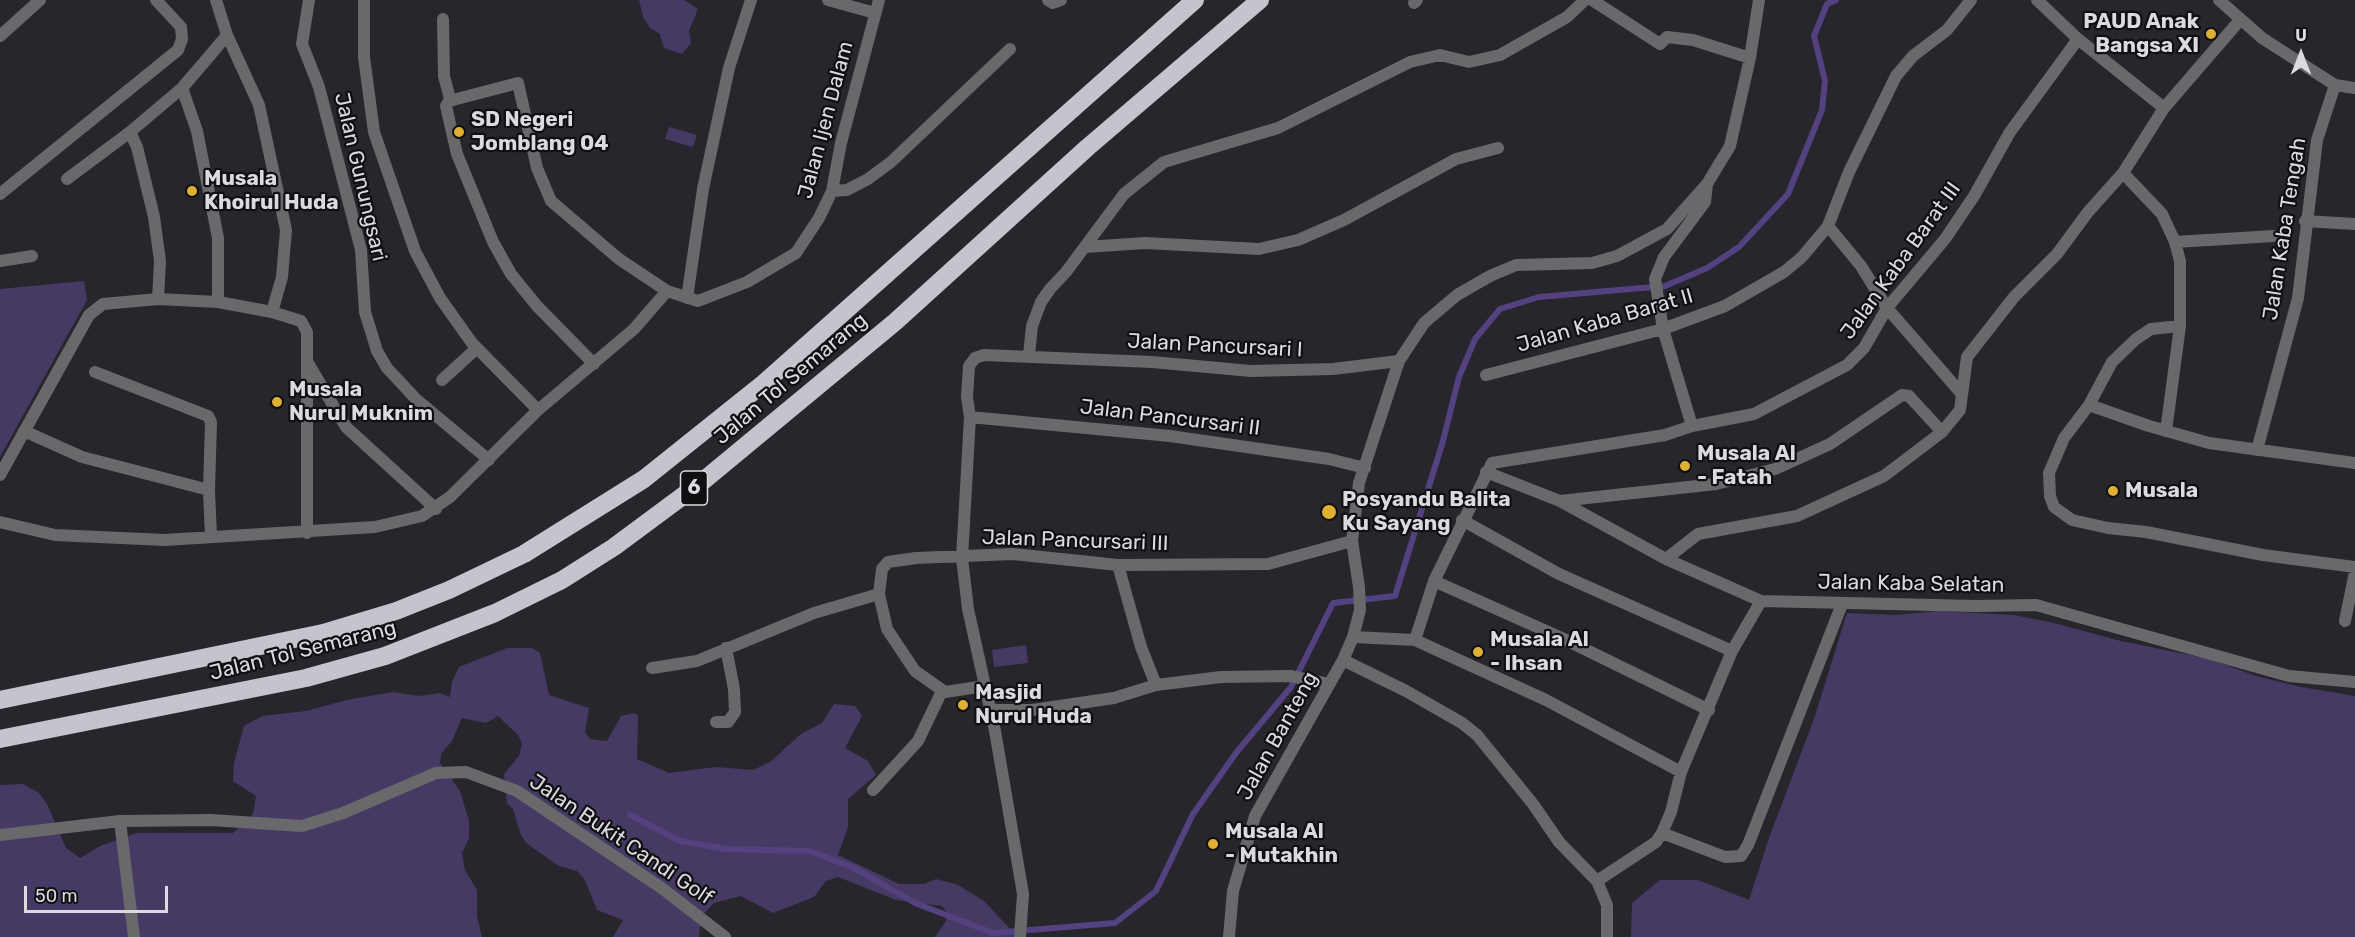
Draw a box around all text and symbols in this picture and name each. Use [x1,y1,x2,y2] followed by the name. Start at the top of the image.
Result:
[2083,9,2199,59] place label: PAUD Anak Bangsa XI
[2271,24,2331,84] north arrow
[2295,26,2307,45] text: U
[2204,27,2218,41] marker: PAUD Anak Bangsa XI
[793,39,859,201] street label: Jalan Ijen Dalam
[328,90,392,264] street label: Jalan Gunungsari
[471,107,609,157] place label: SD Negeri Jomblang 04
[452,125,466,139] marker: SD Negeri Jomblang 04
[2258,136,2312,322] street label: Jalan Kaba Tengah
[204,166,339,216] place label: Musala Khoirul Huda
[1836,177,1966,345] street label: Jalan Kaba Barat III
[185,184,199,198] marker: Musala Khoirul Huda
[1514,284,1696,358] street label: Jalan Kaba Barat II
[710,308,872,450] street label: Jalan Tol Semarang
[1127,329,1303,363] street label: Jalan Pancursari I
[289,377,433,427] place label: Musala Nurul Muknim
[1079,394,1261,442] street label: Jalan Pancursari II
[270,395,284,409] marker: Musala Nurul Muknim
[1697,441,1796,491] place label: Musala Al - Fatah
[1678,459,1692,473] marker: Musala Al - Fatah
[680,471,708,505] road number: 6
[2125,478,2198,504] place label: Musala
[2106,484,2120,498] marker: Musala
[1342,487,1511,537] place label: Posyandu Balita Ku Sayang
[1320,503,1338,521] marker: Posyandu Balita Ku Sayang
[981,525,1169,557] street label: Jalan Pancursari III
[1817,570,2005,598] street label: Jalan Kaba Selatan
[207,616,399,686] street label: Jalan Tol Semarang
[1490,627,1589,677] place label: Musala Al - Ihsan
[1471,645,1485,659] marker: Musala Al - Ihsan
[1232,667,1324,805] street label: Jalan Banteng
[975,680,1092,730] place label: Masjid Nurul Huda
[956,698,970,712] marker: Masjid Nurul Huda
[524,769,718,911] street label: Jalan Bukit Candi Golf
[1225,819,1338,869] place label: Musala Al - Mutakhin
[1206,837,1220,851] marker: Musala Al - Mutakhin
[27,874,171,912] scale bar
[35,885,78,907] text: 50 m

